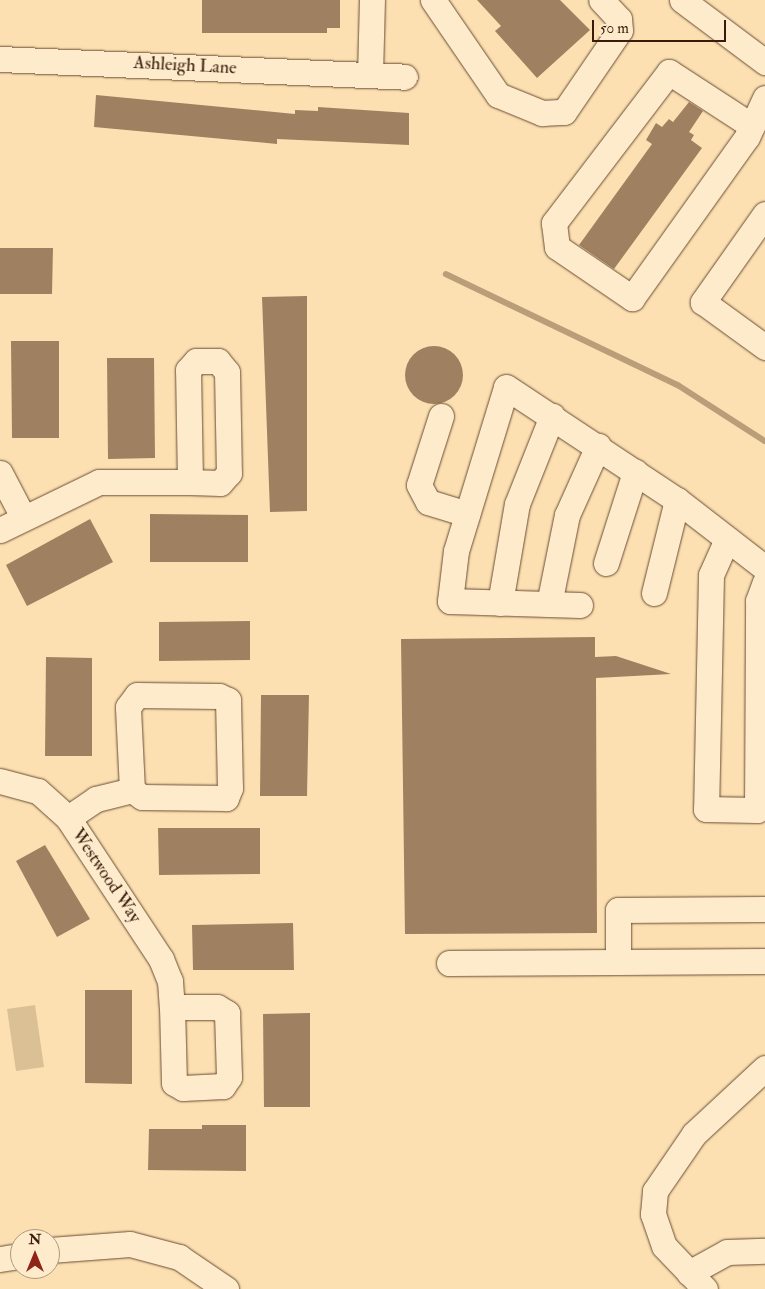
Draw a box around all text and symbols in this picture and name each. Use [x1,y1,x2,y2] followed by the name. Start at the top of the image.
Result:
[595,10,729,42] scale bar
[600,19,629,38] text: 50 m
[133,53,237,79] street label: Ashleigh Lane
[67,825,145,927] street label: Westwood Way
[10,1229,60,1279] north arrow
[29,1231,41,1248] text: N

